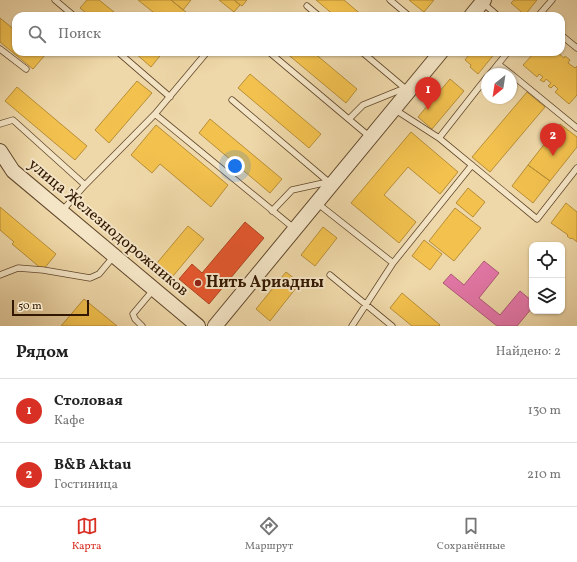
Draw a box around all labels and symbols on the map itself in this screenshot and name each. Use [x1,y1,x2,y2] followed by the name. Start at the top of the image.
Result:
[481,68,517,104] north arrow
[415,77,441,110] pin: 1
[540,123,566,156] pin: 2
[23,154,193,302] street label: улица Железнодорожников
[225,156,245,176] your location
[206,272,324,294] place label: Нить Ариадны
[193,278,203,288] marker: Нить Ариадны
[12,298,89,317] scale bar

